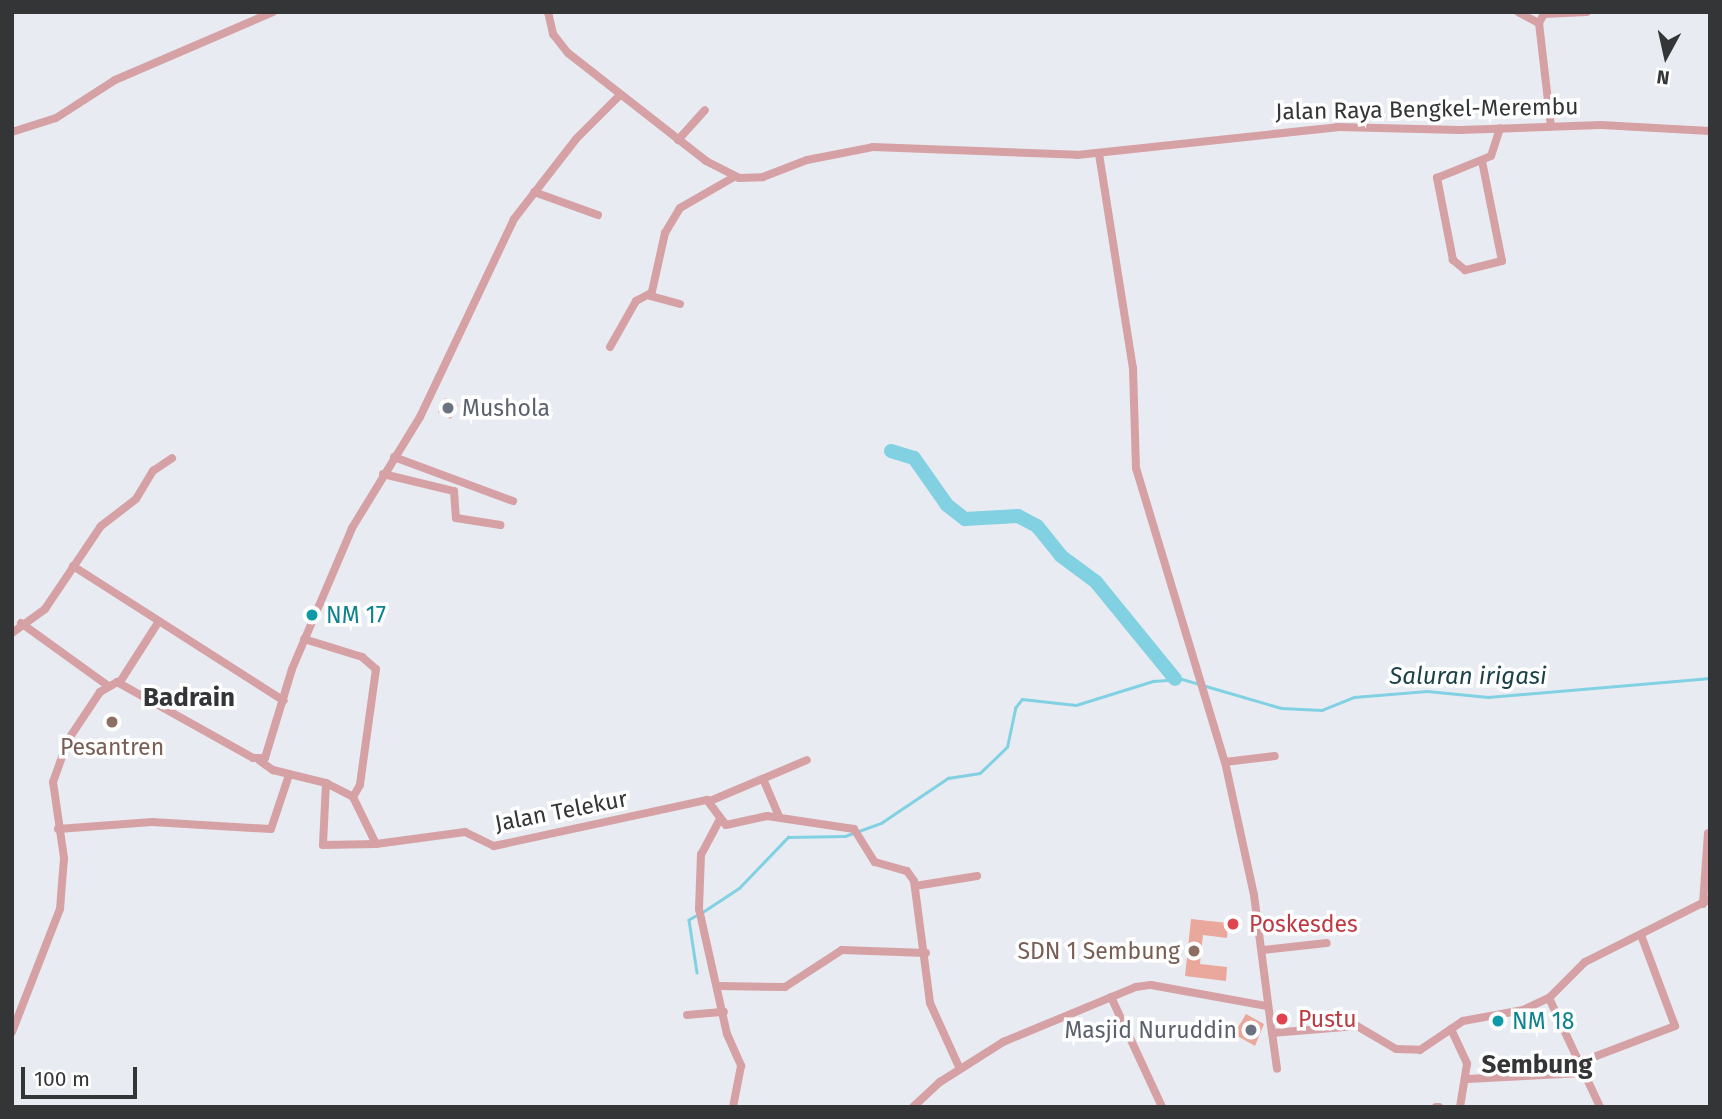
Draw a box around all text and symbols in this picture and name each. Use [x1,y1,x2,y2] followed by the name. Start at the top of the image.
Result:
[1631,21,1701,91] north arrow
[1655,65,1671,90] text: N
[1275,93,1579,125] street label: Jalan Raya Bengkel-Merembu
[462,394,550,422] place label: Mushola
[440,400,456,416] marker: Mushola
[326,601,386,629] place label: NM 17
[304,607,320,623] marker: NM 17
[1389,663,1547,691] water label: Saluran irigasi
[143,682,235,714] district label: Badrain
[104,714,120,730] marker: Pesantren
[60,733,164,761] place label: Pesantren
[492,785,630,837] street label: Jalan Telekur
[1249,910,1358,938] place label: Poskesdes
[1223,914,1243,934] marker: Poskesdes
[1018,937,1180,965] place label: SDN 1 Sembung
[1186,943,1202,959] marker: SDN 1 Sembung
[1298,1005,1357,1033] place label: Pustu
[1512,1007,1574,1035] place label: NM 18
[1272,1009,1292,1029] marker: Pustu
[1490,1013,1506,1029] marker: NM 18
[1064,1016,1237,1044] place label: Masjid Nuruddin
[1243,1022,1259,1038] marker: Masjid Nuruddin
[1482,1049,1592,1081] district label: Sembung
[24,1052,140,1096] scale bar
[34,1066,90,1092] text: 100 m

